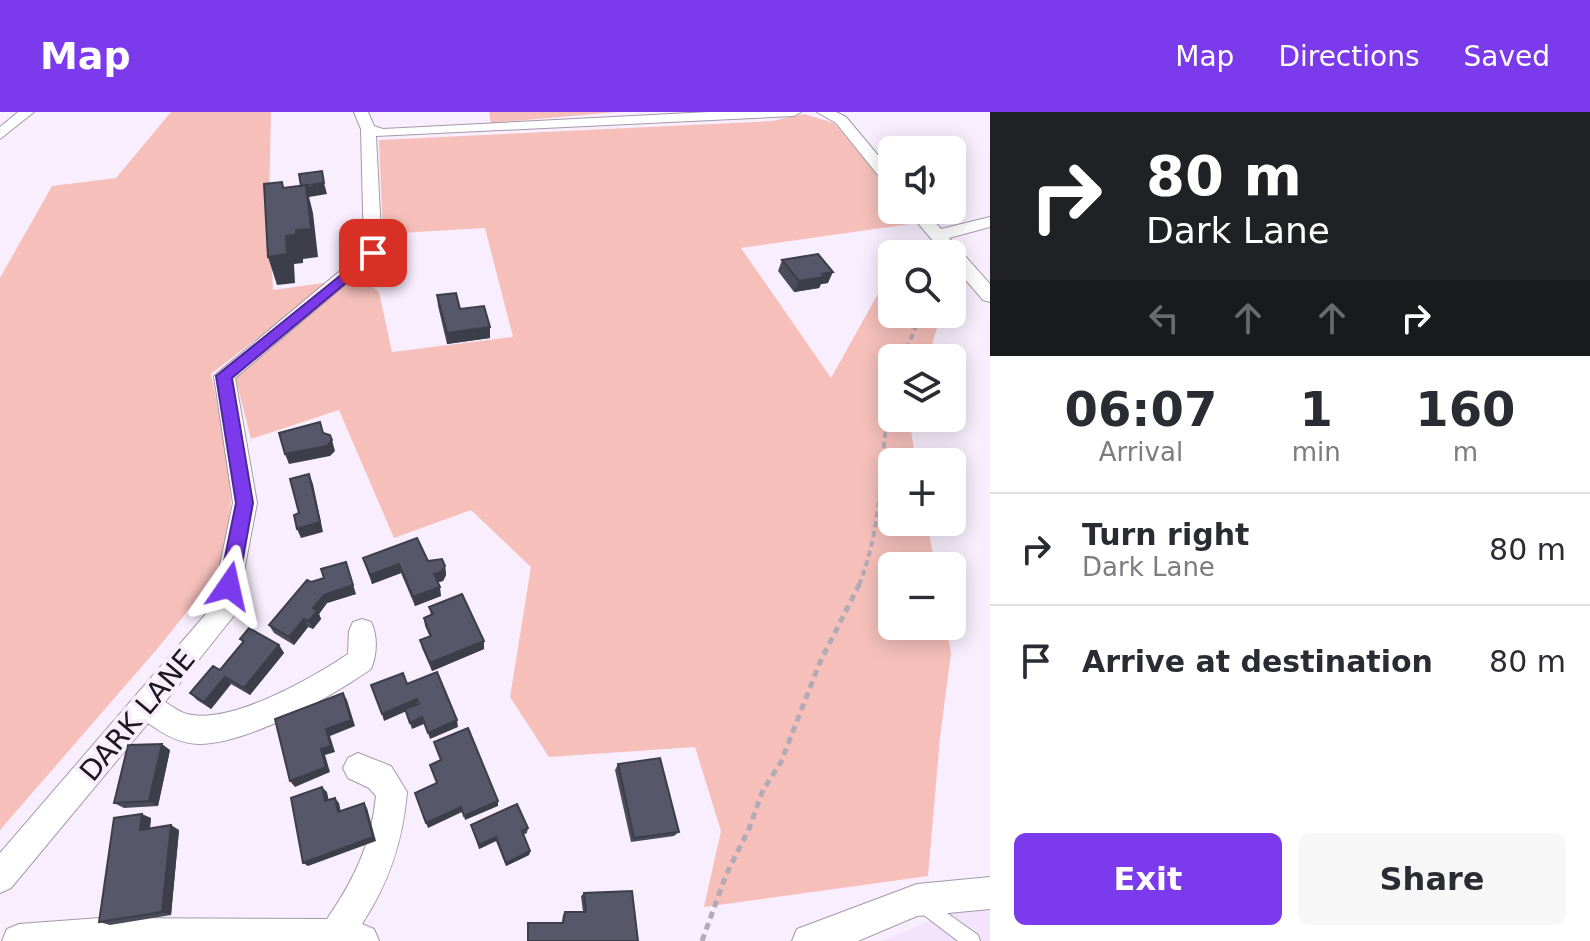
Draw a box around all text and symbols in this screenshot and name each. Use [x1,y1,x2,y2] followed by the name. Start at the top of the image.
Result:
[40,34,131,78] text: Map
[1175,40,1234,73] text: Map
[1278,40,1419,73] text: Directions
[1463,40,1550,73] text: Saved
[878,136,966,640] map controls
[878,136,966,224] button: sound
[1146,143,1302,208] text: 80 m
[1014,144,1118,248] icon: right
[1146,210,1330,251] text: Dark Lane
[339,219,407,287] pin
[351,231,395,275] icon: arrive
[878,240,966,328] button: search
[1142,296,1186,340] icon: left
[1226,296,1270,340] icon: ahead
[1310,296,1354,340] icon: ahead
[1394,296,1438,340] icon: right
[878,344,966,432] button: layers
[1064,381,1217,437] text: 06:07
[1300,381,1333,437] text: 1
[1415,381,1515,437] text: 160
[1099,437,1183,467] text: Arrival
[1292,437,1341,467] text: min
[1453,437,1478,467] text: m
[878,448,966,536] button: +
[1082,517,1249,552] text: Turn right
[1014,527,1058,571] icon: right
[1489,532,1566,567] text: 80 m
[187,544,271,628] position arrow
[878,552,966,640] button: −
[1082,552,1215,582] text: Dark Lane
[1014,639,1058,683] icon: arrive
[73,643,202,788] street label: DARK LANE
[1082,644,1433,679] text: Arrive at destination
[1489,644,1566,679] text: 80 m
[1014,833,1282,925] button: Exit
[1298,833,1566,925] button: Share

